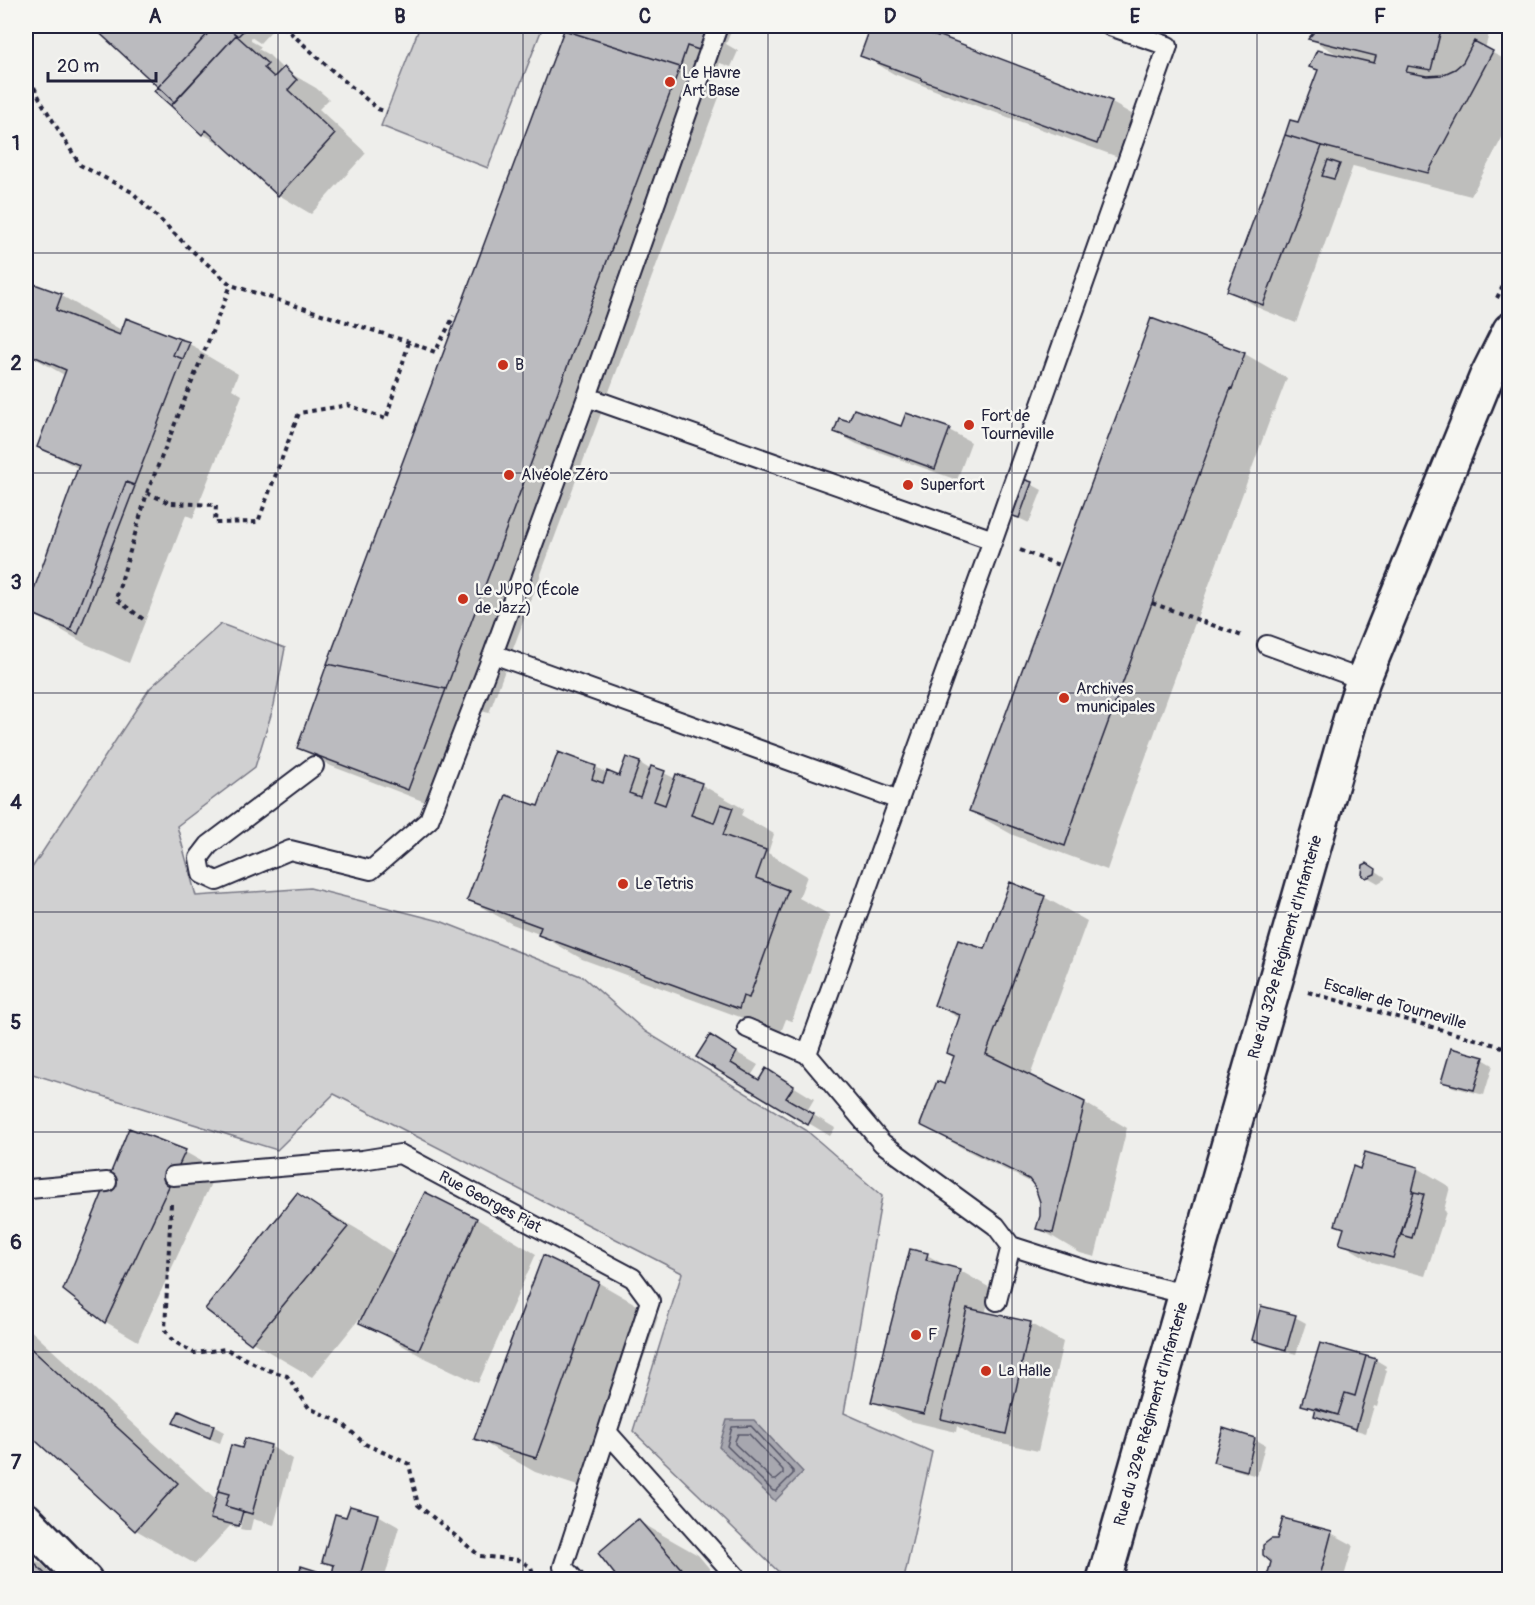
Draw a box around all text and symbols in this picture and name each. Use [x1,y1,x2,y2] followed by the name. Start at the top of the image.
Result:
[149,4,162,29] text: A
[394,4,406,29] text: B
[639,4,651,29] text: C
[884,4,897,29] text: D
[1130,4,1141,29] text: E
[1374,4,1386,29] text: F
[48,45,156,83] scale bar
[57,55,99,78] text: 20 m
[682,63,741,101] place label: Le Havre Art Base
[663,75,677,89] marker: Le Havre Art Base
[12,131,20,156] text: 1
[10,351,22,376] text: 2
[515,355,524,375] place label: B
[496,358,510,372] marker: B
[981,406,1054,444] place label: Fort de Tourneville
[962,418,976,432] marker: Fort de Tourneville
[521,465,608,485] place label: Alvéole Zéro
[502,468,516,482] marker: Alvéole Zéro
[920,475,985,495] place label: Superfort
[901,478,915,492] marker: Superfort
[10,570,22,595] text: 3
[475,580,579,618] place label: Le JUPO (École de Jazz)
[456,592,470,606] marker: Le JUPO (École de Jazz)
[1076,679,1155,717] place label: Archives municipales
[1057,691,1071,705] marker: Archives municipales
[10,790,22,815] text: 4
[1243,833,1327,1061] street label: Rue du 329e Régiment d'Infanterie
[635,874,693,894] place label: Le Tetris
[616,877,630,891] marker: Le Tetris
[1322,974,1469,1034] street label: Escalier de Tourneville
[11,1010,22,1035] text: 5
[435,1167,545,1238] street label: Rue Georges Piat
[10,1230,22,1255] text: 6
[1109,1300,1193,1528] street label: Rue du 329e Régiment d'Infanterie
[928,1325,938,1345] place label: F
[909,1328,923,1342] marker: F
[998,1361,1051,1381] place label: La Halle
[979,1364,993,1378] marker: La Halle
[11,1450,22,1475] text: 7

